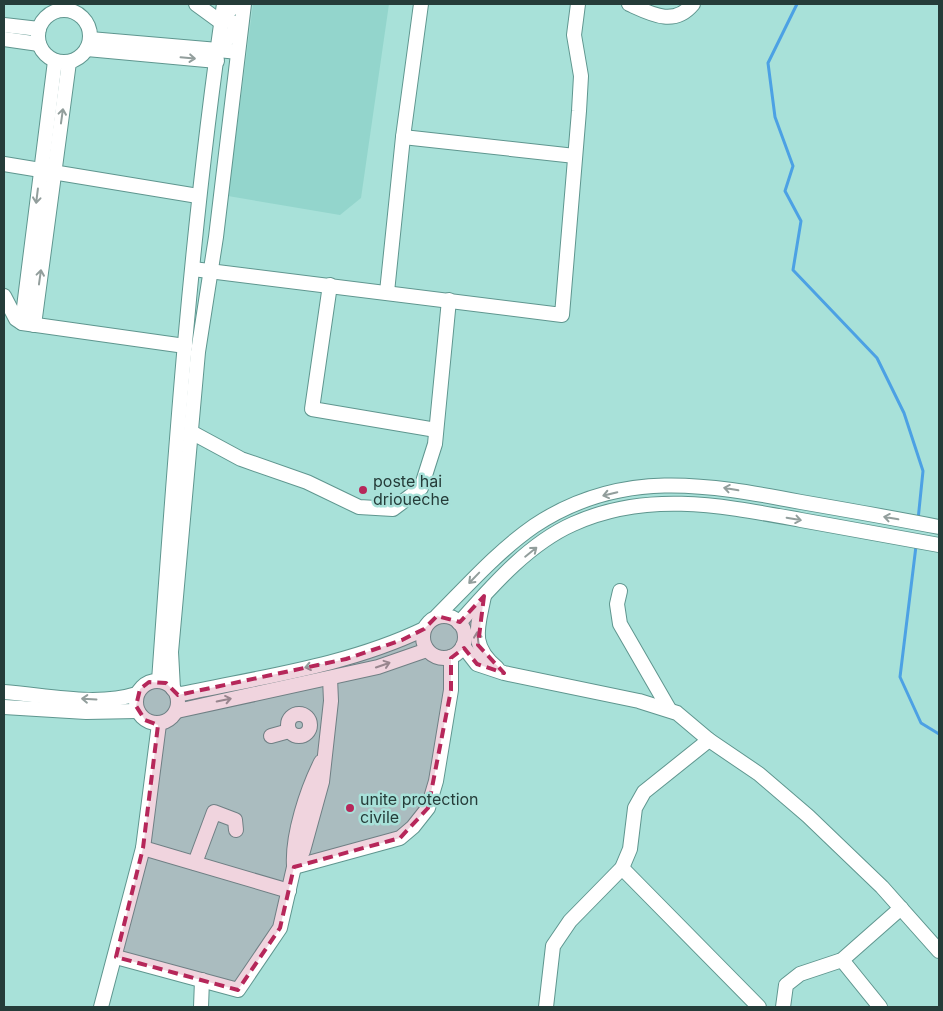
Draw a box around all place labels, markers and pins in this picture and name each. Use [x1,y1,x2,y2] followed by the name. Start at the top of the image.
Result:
[373,471,449,509] place label: poste hai drioueche
[357,484,369,496] marker: poste hai drioueche
[360,789,479,827] place label: unite protection civile
[344,802,356,814] marker: unite protection civile

